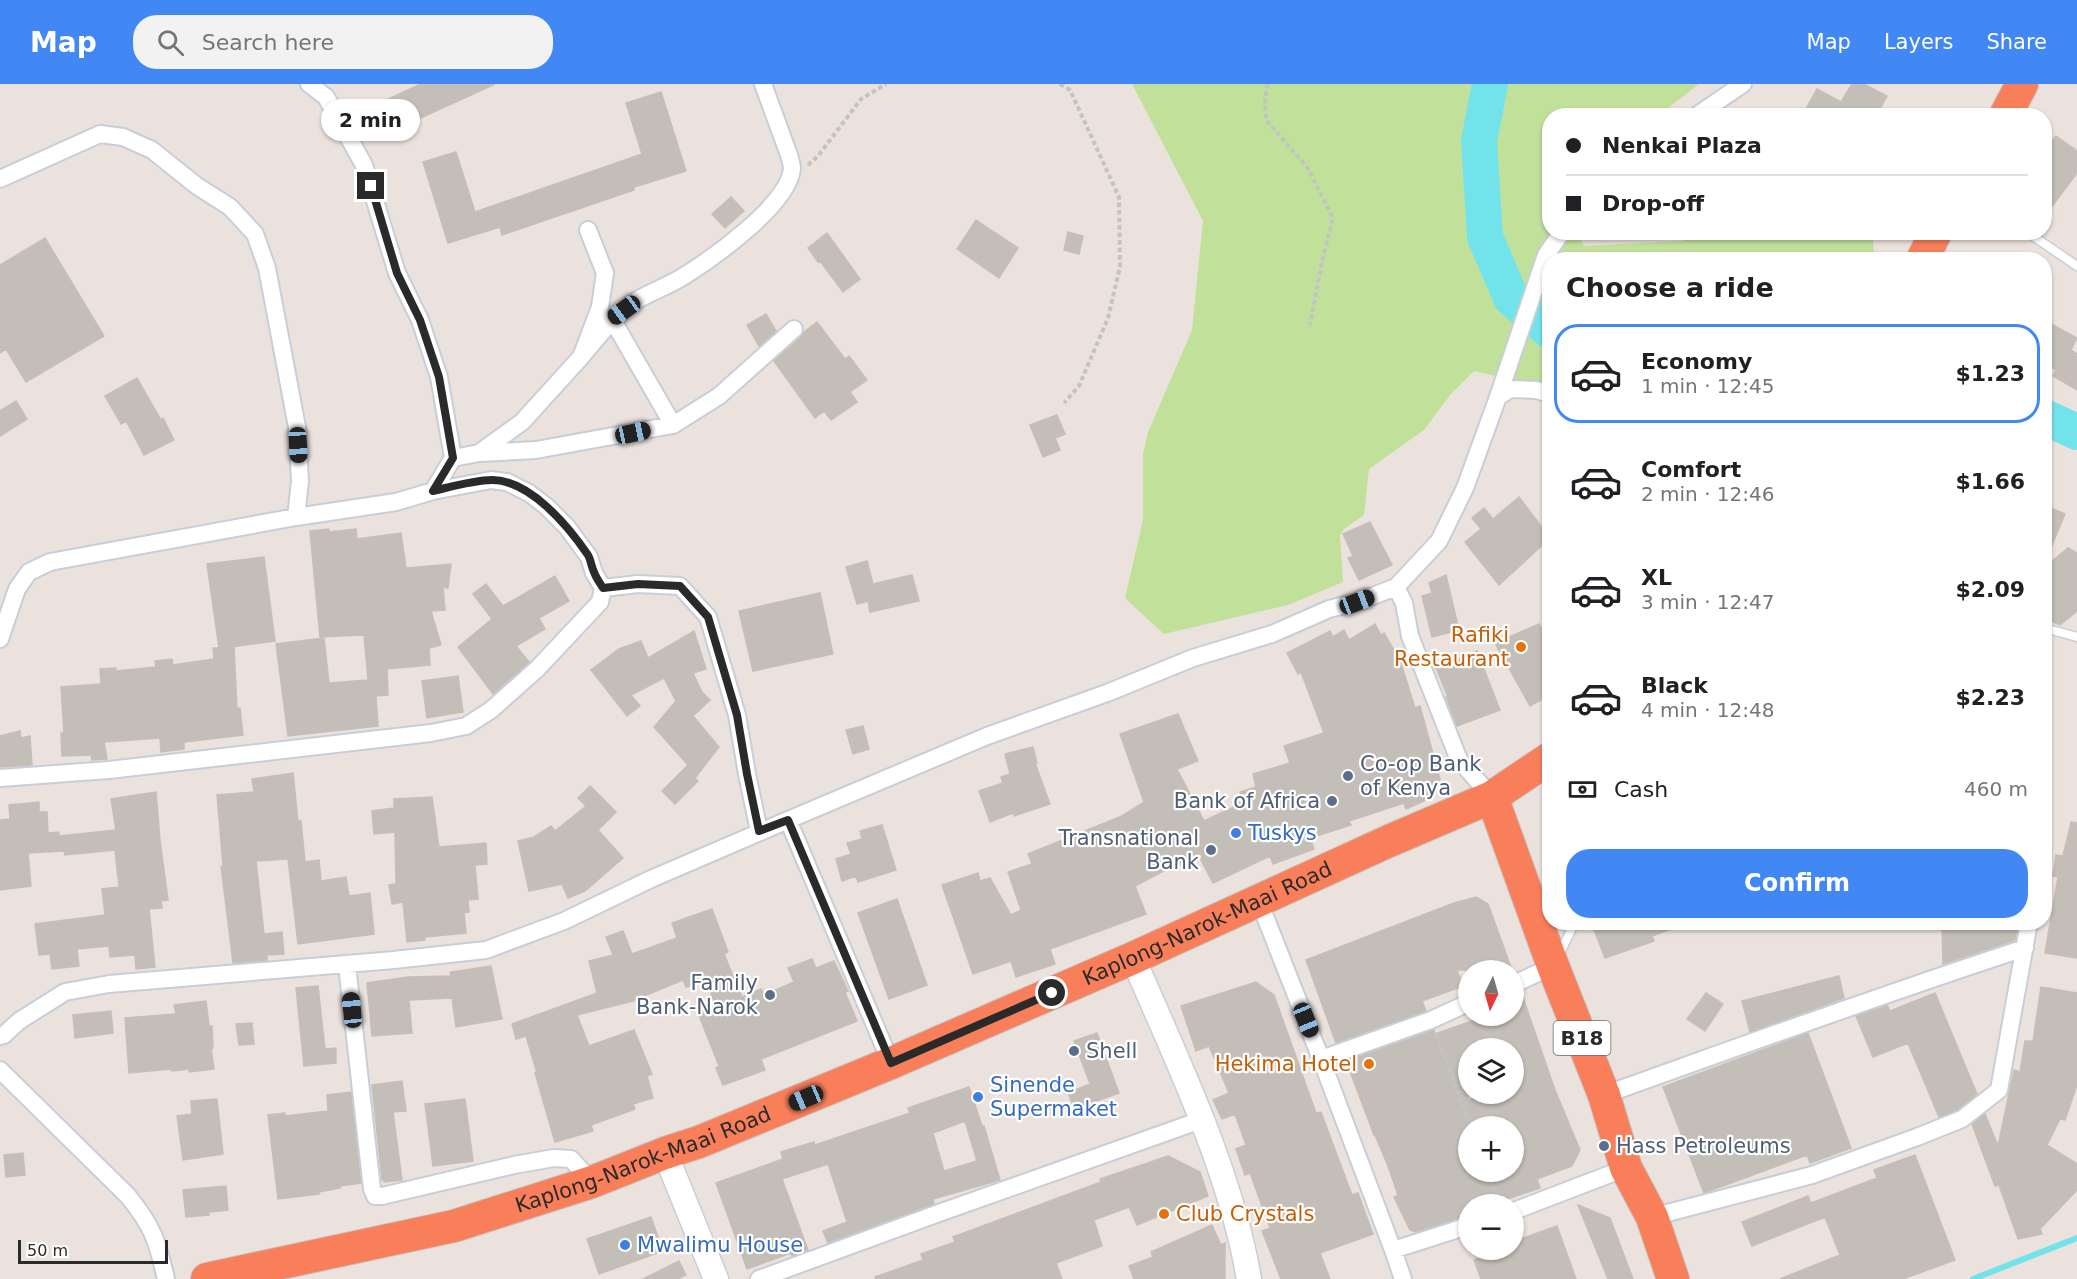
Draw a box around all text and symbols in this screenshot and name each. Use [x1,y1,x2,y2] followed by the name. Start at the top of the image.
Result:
[133,15,553,69] search box
[30,26,97,59] text: Map
[154,26,187,59] icon: search
[202,30,334,55] text: Search here
[1807,30,1851,54] text: Map
[1884,30,1953,54] text: Layers
[1986,30,2047,54] text: Share
[322,99,421,141] callout: 2 min
[339,108,402,132] text: 2 min
[1602,133,1762,158] text: Nenkai Plaza
[357,172,384,199] route end
[1602,191,1704,216] text: Drop-off
[1566,272,1774,303] text: Choose a ride
[604,292,644,328] car
[1569,347,1623,401] icon: car
[1641,349,1752,374] text: Economy
[1955,361,2025,386] text: $1.23
[1641,374,1775,398] text: 1 min · 12:45
[614,420,652,446] car
[288,427,308,463] car
[1569,455,1623,509] icon: car
[1641,457,1741,482] text: Comfort
[1955,469,2025,494] text: $1.66
[1641,482,1775,506] text: 2 min · 12:46
[1569,563,1623,617] icon: car
[1641,565,1672,590] text: XL
[1955,577,2025,602] text: $2.09
[1337,587,1377,617] car
[1641,590,1775,614] text: 3 min · 12:47
[1394,623,1509,671] place label: Rafiki Restaurant
[1514,640,1528,654] marker: Rafiki Restaurant
[1569,671,1623,725] icon: car
[1641,673,1708,698] text: Black
[1955,685,2025,710] text: $2.23
[1641,698,1775,722] text: 4 min · 12:48
[1360,752,1482,800] place label: Co-op Bank of Kenya
[1341,769,1355,783] marker: Co-op Bank of Kenya
[1566,773,1599,806] icon: cash
[1614,777,1668,802] text: Cash
[1964,777,2028,801] text: 460 m
[1174,789,1320,813] place label: Bank of Africa
[1325,794,1339,808] marker: Bank of Africa
[1247,821,1317,845] place label: Tuskys
[1057,826,1200,874] place label: Transnational Bank
[1229,826,1243,840] marker: Tuskys
[1204,843,1218,857] marker: Transnational Bank
[1566,849,2028,918] button: Confirm
[1079,857,1336,990] street label: Kaplong-Narok-Maai Road
[1458,960,1524,1026] north arrow
[1458,960,1524,1260] map controls
[636,971,759,1019] place label: Family Bank-Narok
[1038,979,1065,1006] route start
[763,988,777,1002] marker: Family Bank-Narok
[341,991,363,1029] car
[1291,1000,1321,1040] car
[1554,1021,1610,1055] road number: B18
[1458,1038,1524,1104] button: layers
[1086,1039,1137,1063] place label: Shell
[1067,1044,1081,1058] marker: Shell
[1215,1052,1357,1076] place label: Hekima Hotel
[1362,1057,1376,1071] marker: Hekima Hotel
[990,1073,1117,1121] place label: Sinende Supermaket
[786,1083,826,1113] car
[971,1090,985,1104] marker: Sinende Supermaket
[512,1102,775,1218] street label: Kaplong-Narok-Maai Road
[1458,1116,1524,1182] button: +
[1616,1134,1791,1158] place label: Hass Petroleums
[1597,1139,1611,1153] marker: Hass Petroleums
[1458,1194,1524,1260] button: −
[1176,1202,1314,1226] place label: Club Crystals
[1157,1207,1171,1221] marker: Club Crystals
[637,1233,803,1257] place label: Mwalimu House
[18,1237,168,1264] scale bar
[618,1238,632,1252] marker: Mwalimu House
[27,1241,68,1260] text: 50 m

